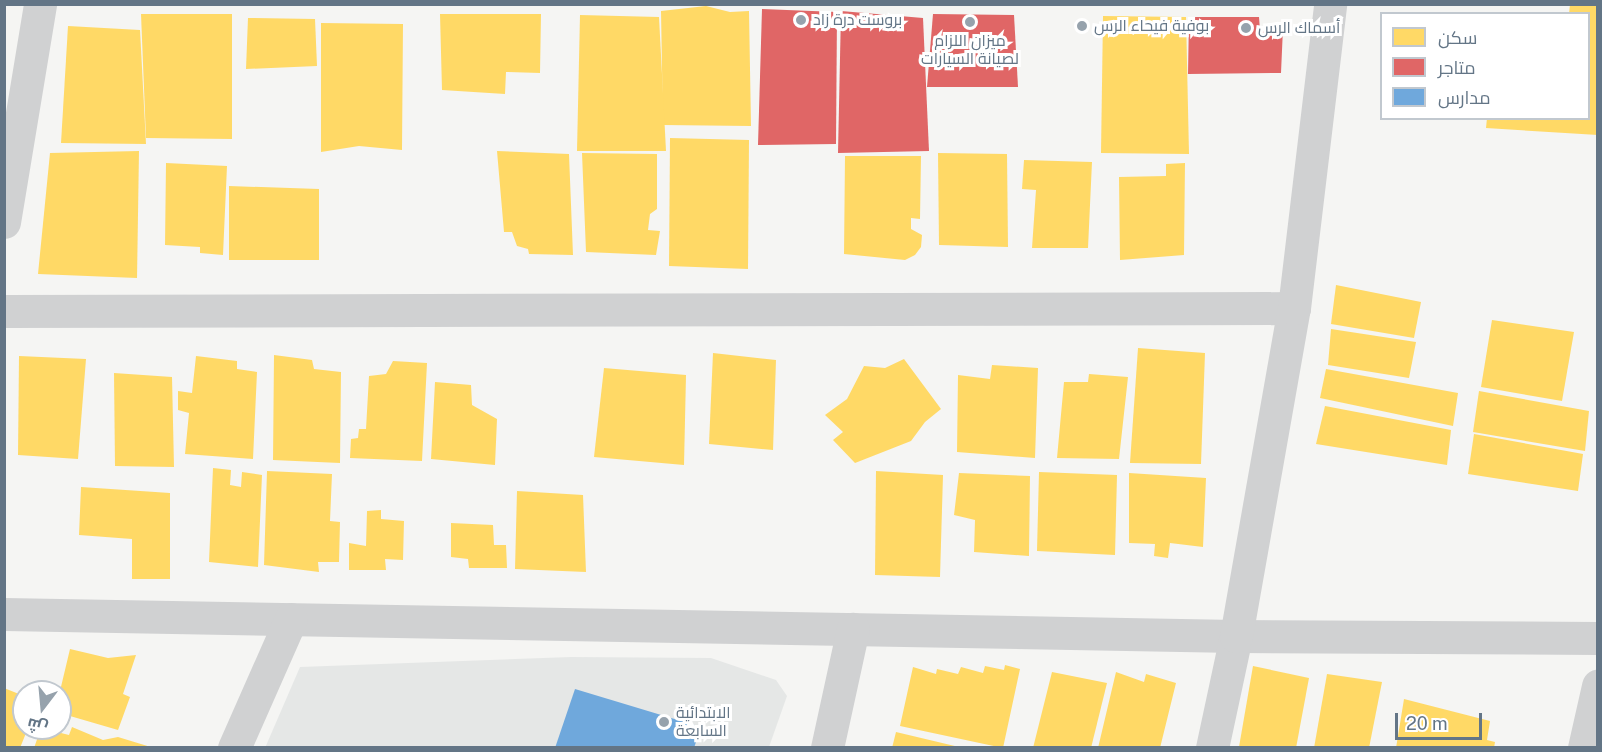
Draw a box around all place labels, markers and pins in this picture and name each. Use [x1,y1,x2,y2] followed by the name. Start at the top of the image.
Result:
[813,10,902,30] place label: بروست درة زاد
[794,13,808,27] marker: بروست درة زاد
[963,15,977,29] marker: ميزان اللزام لصيانة السيارات
[1094,16,1209,36] place label: بوفية فيحاء الرس
[1258,18,1340,38] place label: أسماك الرس
[1075,19,1089,33] marker: بوفية فيحاء الرس
[1239,21,1253,35] marker: أسماك الرس
[921,31,1019,69] place label: ميزان اللزام لصيانة السيارات
[676,703,731,741] place label: الابتدائية السابعة
[657,715,671,729] marker: الابتدائية السابعة

